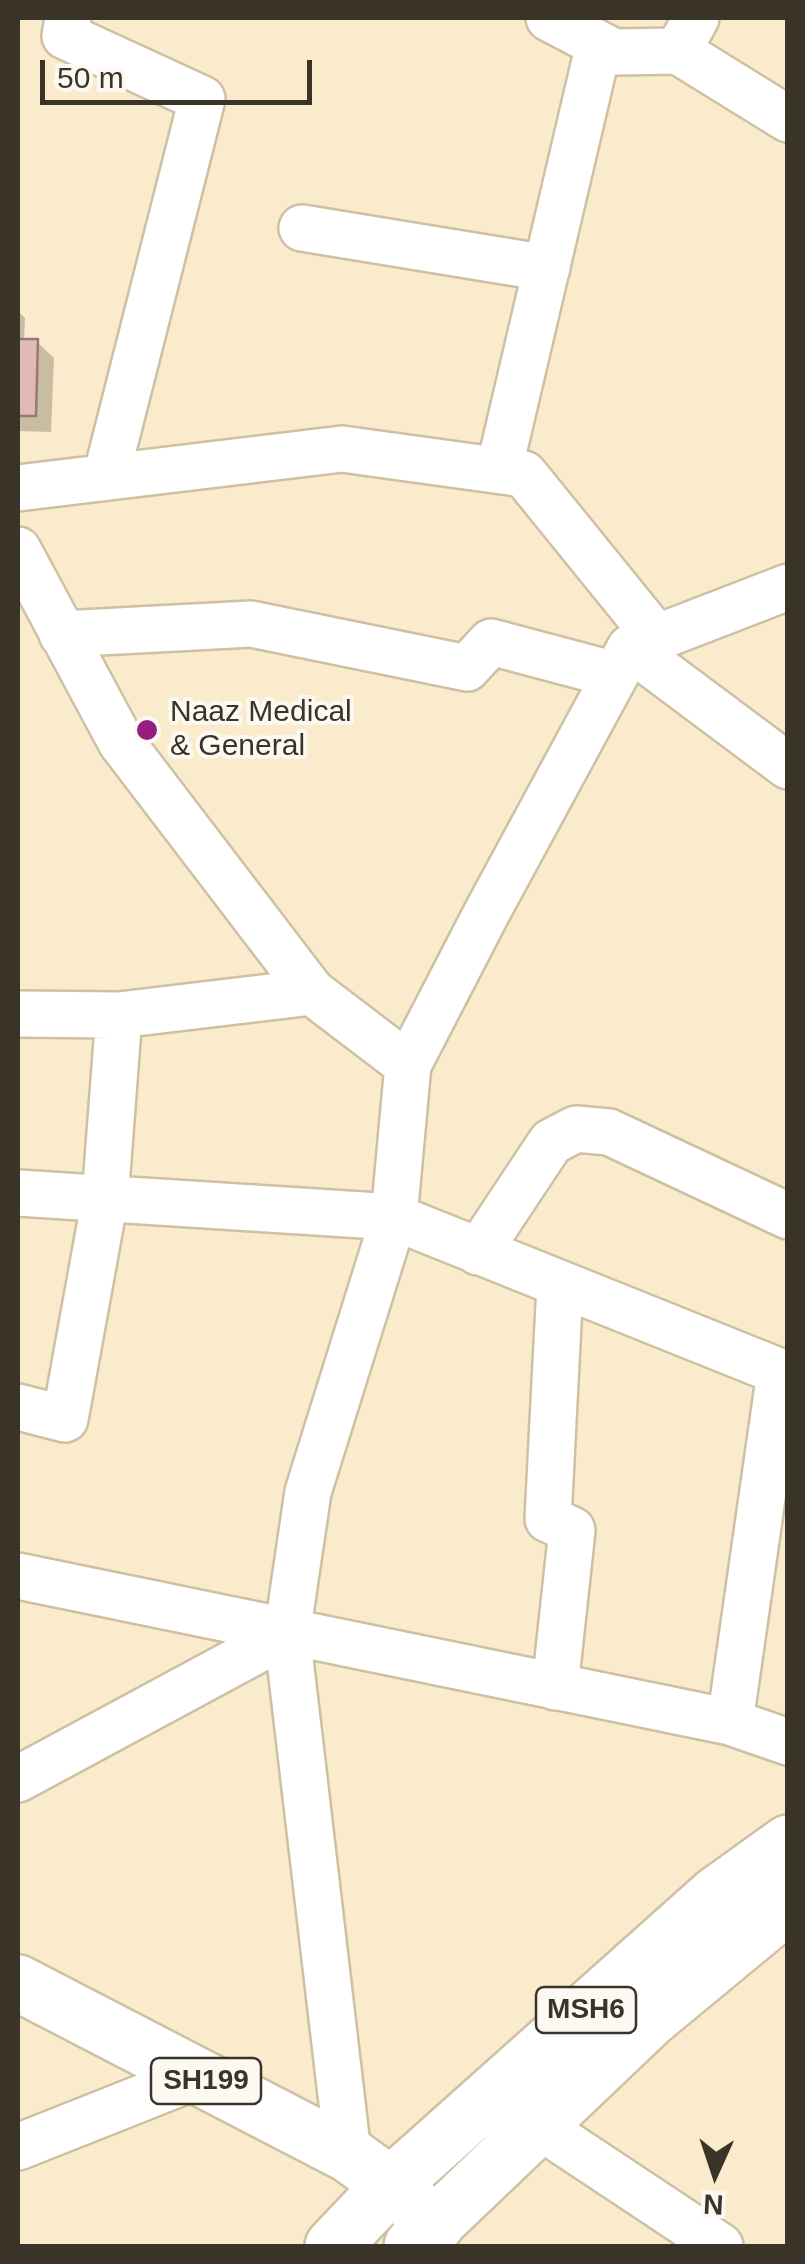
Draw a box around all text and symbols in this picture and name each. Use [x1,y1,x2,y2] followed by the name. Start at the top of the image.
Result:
[45,40,318,102] scale bar
[57,61,124,94] text: 50 m
[170,695,352,766] place label: Naaz Medical & General
[134,717,160,743] marker: Naaz Medical & General
[536,1987,636,2033] road number: MSH6
[151,2058,261,2104] road number: SH199
[665,2124,765,2224] north arrow
[702,2188,724,2220] text: N

